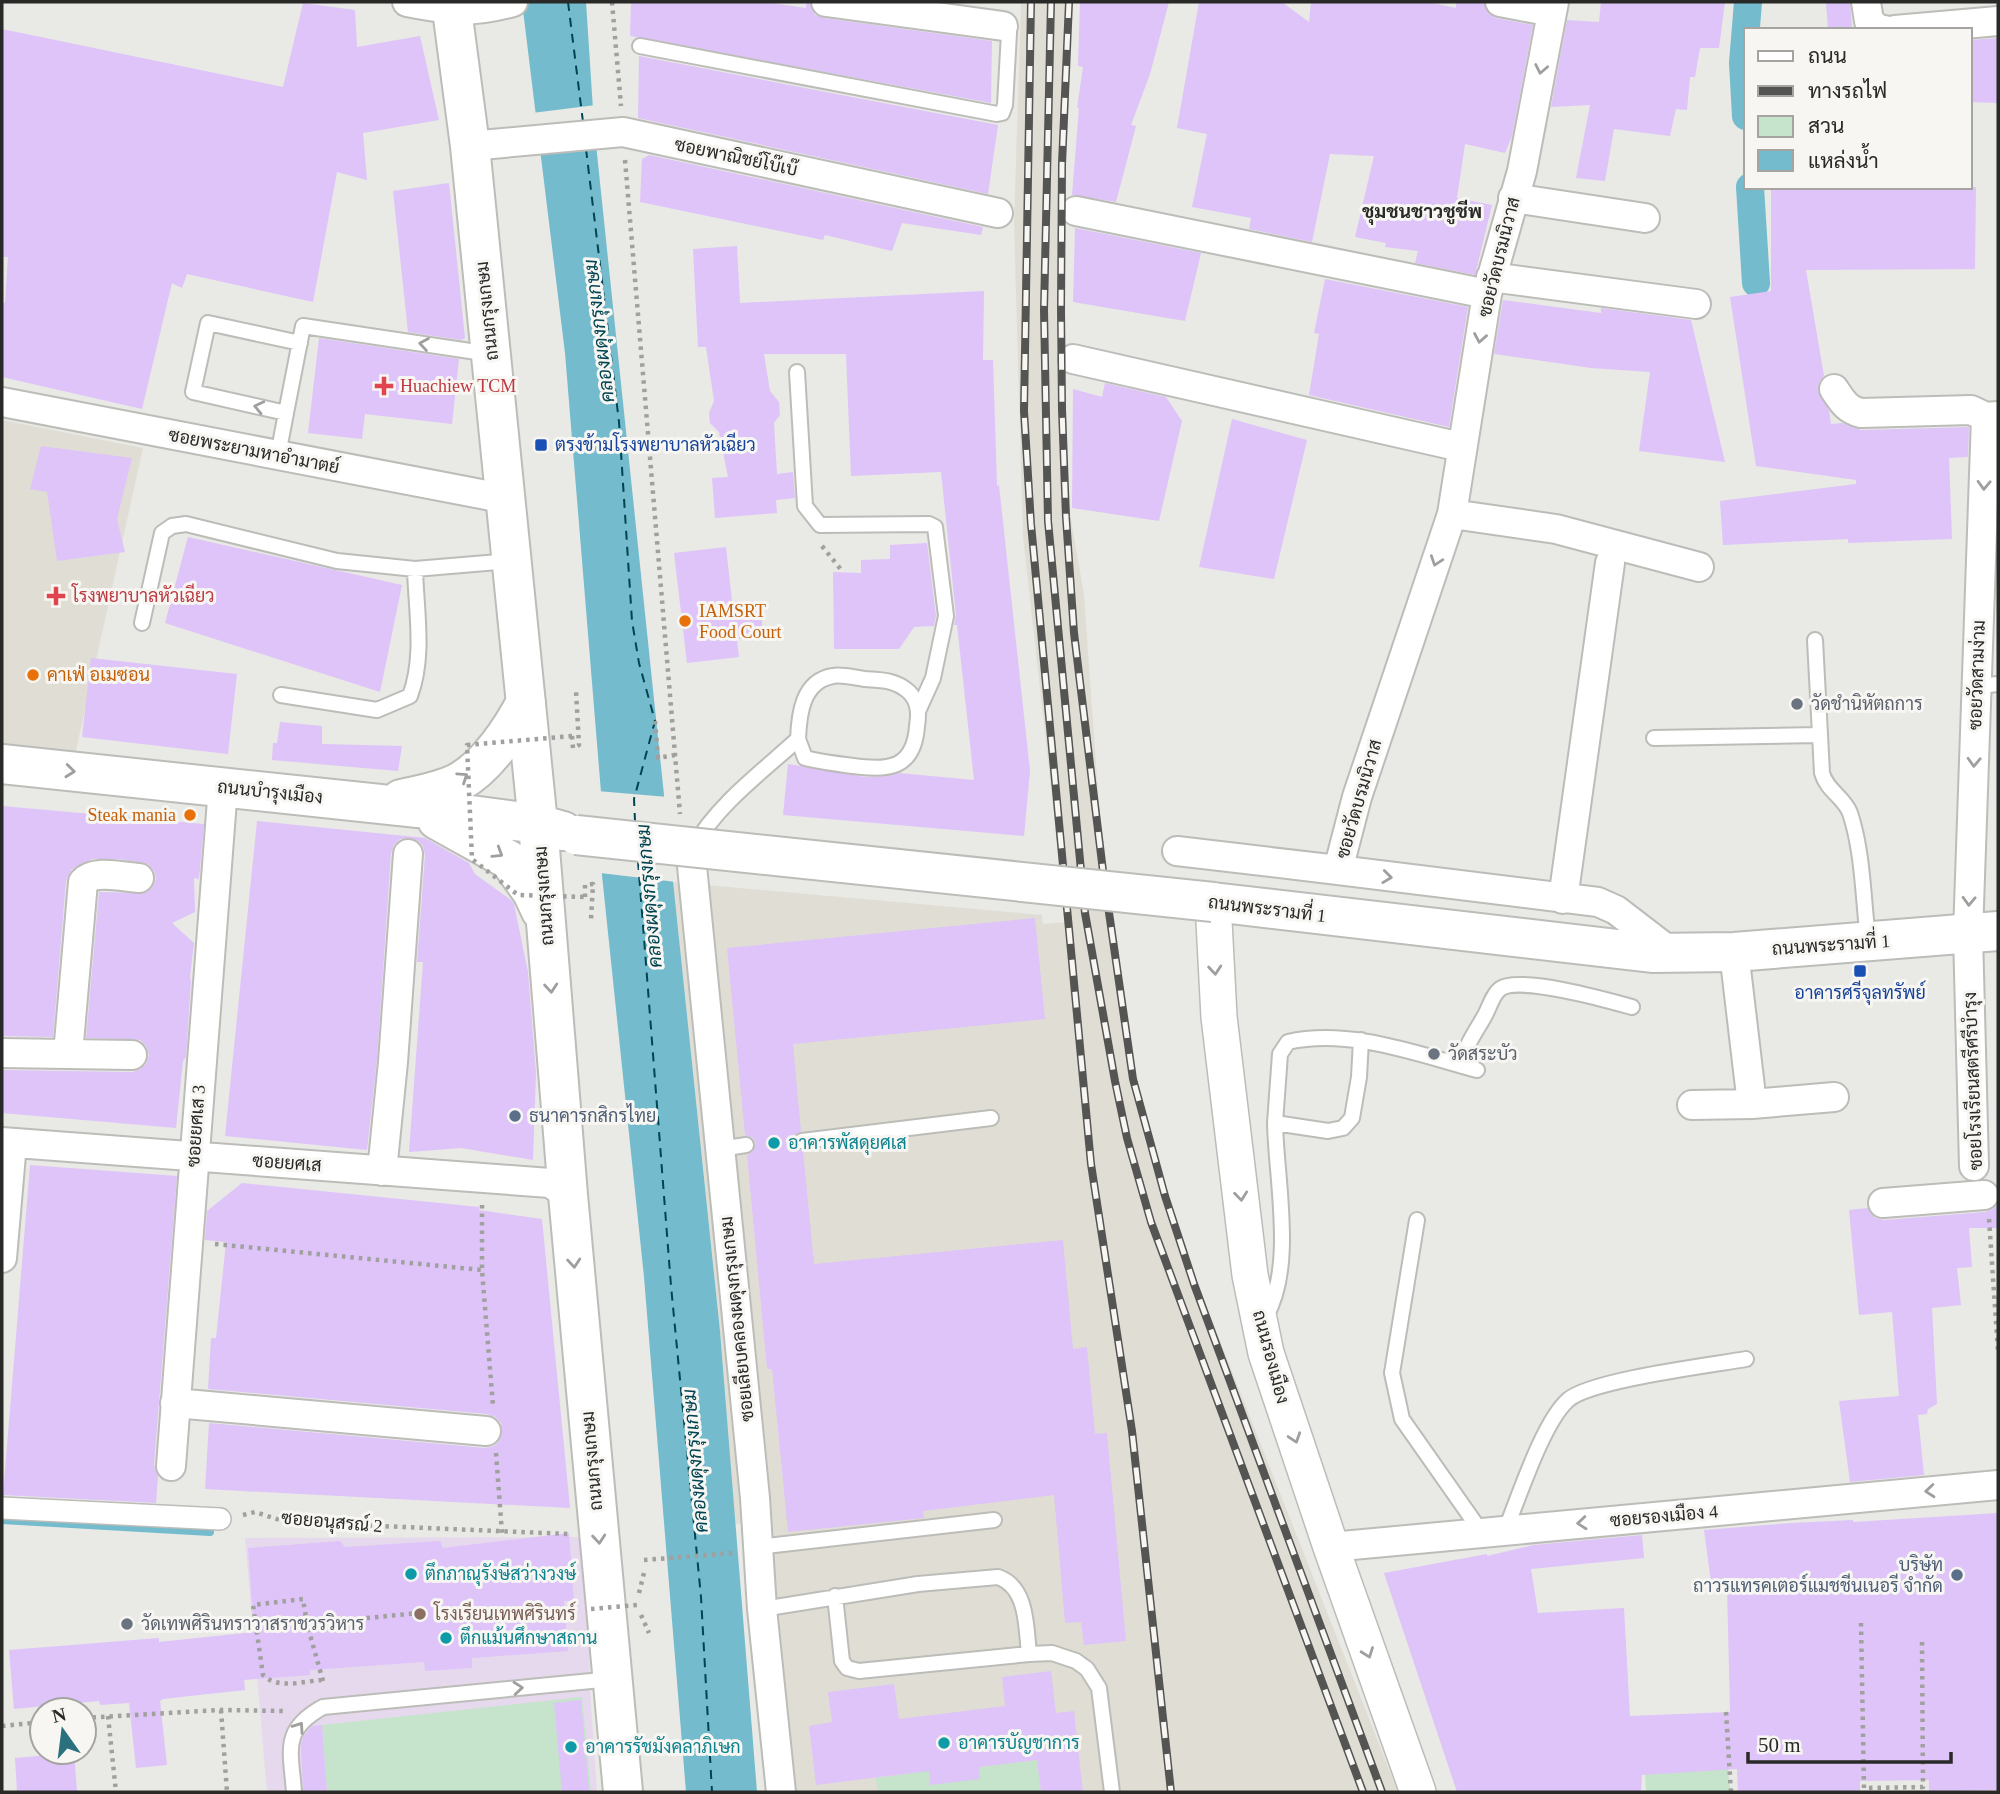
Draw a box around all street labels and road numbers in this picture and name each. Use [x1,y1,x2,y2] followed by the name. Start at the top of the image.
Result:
[673,131,801,180] street label: ซอยพาณิชย์โบ๊เบ๊
[1473,195,1524,319] street label: ซอยวัดบรมนิวาส
[472,260,504,362] street label: ถนนกรุงเกษม
[167,422,342,477] street label: ซอยพระยามหาอำมาตย์
[1963,620,1989,730] street label: ซอยวัดสามง่าม
[1331,737,1386,861] street label: ซอยวัดบรมนิวาส
[216,775,324,809] street label: ถนนบำรุงเมือง
[531,845,559,946] street label: ถนนกรุงเกษม
[1207,886,1328,926] street label: ถนนพระรามที่ 1
[1771,925,1891,959] street label: ถนนพระรามที่ 1
[1957,991,1988,1171] street label: ซอยโรงเรียนสตรีศรีบำรุง
[183,1084,209,1168] street label: ซอยยศเส 3
[252,1151,322,1175] street label: ซอยยศเส
[713,1215,760,1423] street label: ซอยเลียบคลองผดุงกรุงเกษม
[1249,1307,1295,1406] street label: ถนนรองเมือง
[578,1410,608,1512] street label: ถนนกรุงเกษม
[1609,1499,1719,1531] street label: ซอยรองเมือง 4
[280,1505,384,1538] street label: ซอยอนุสรณ์ 2

